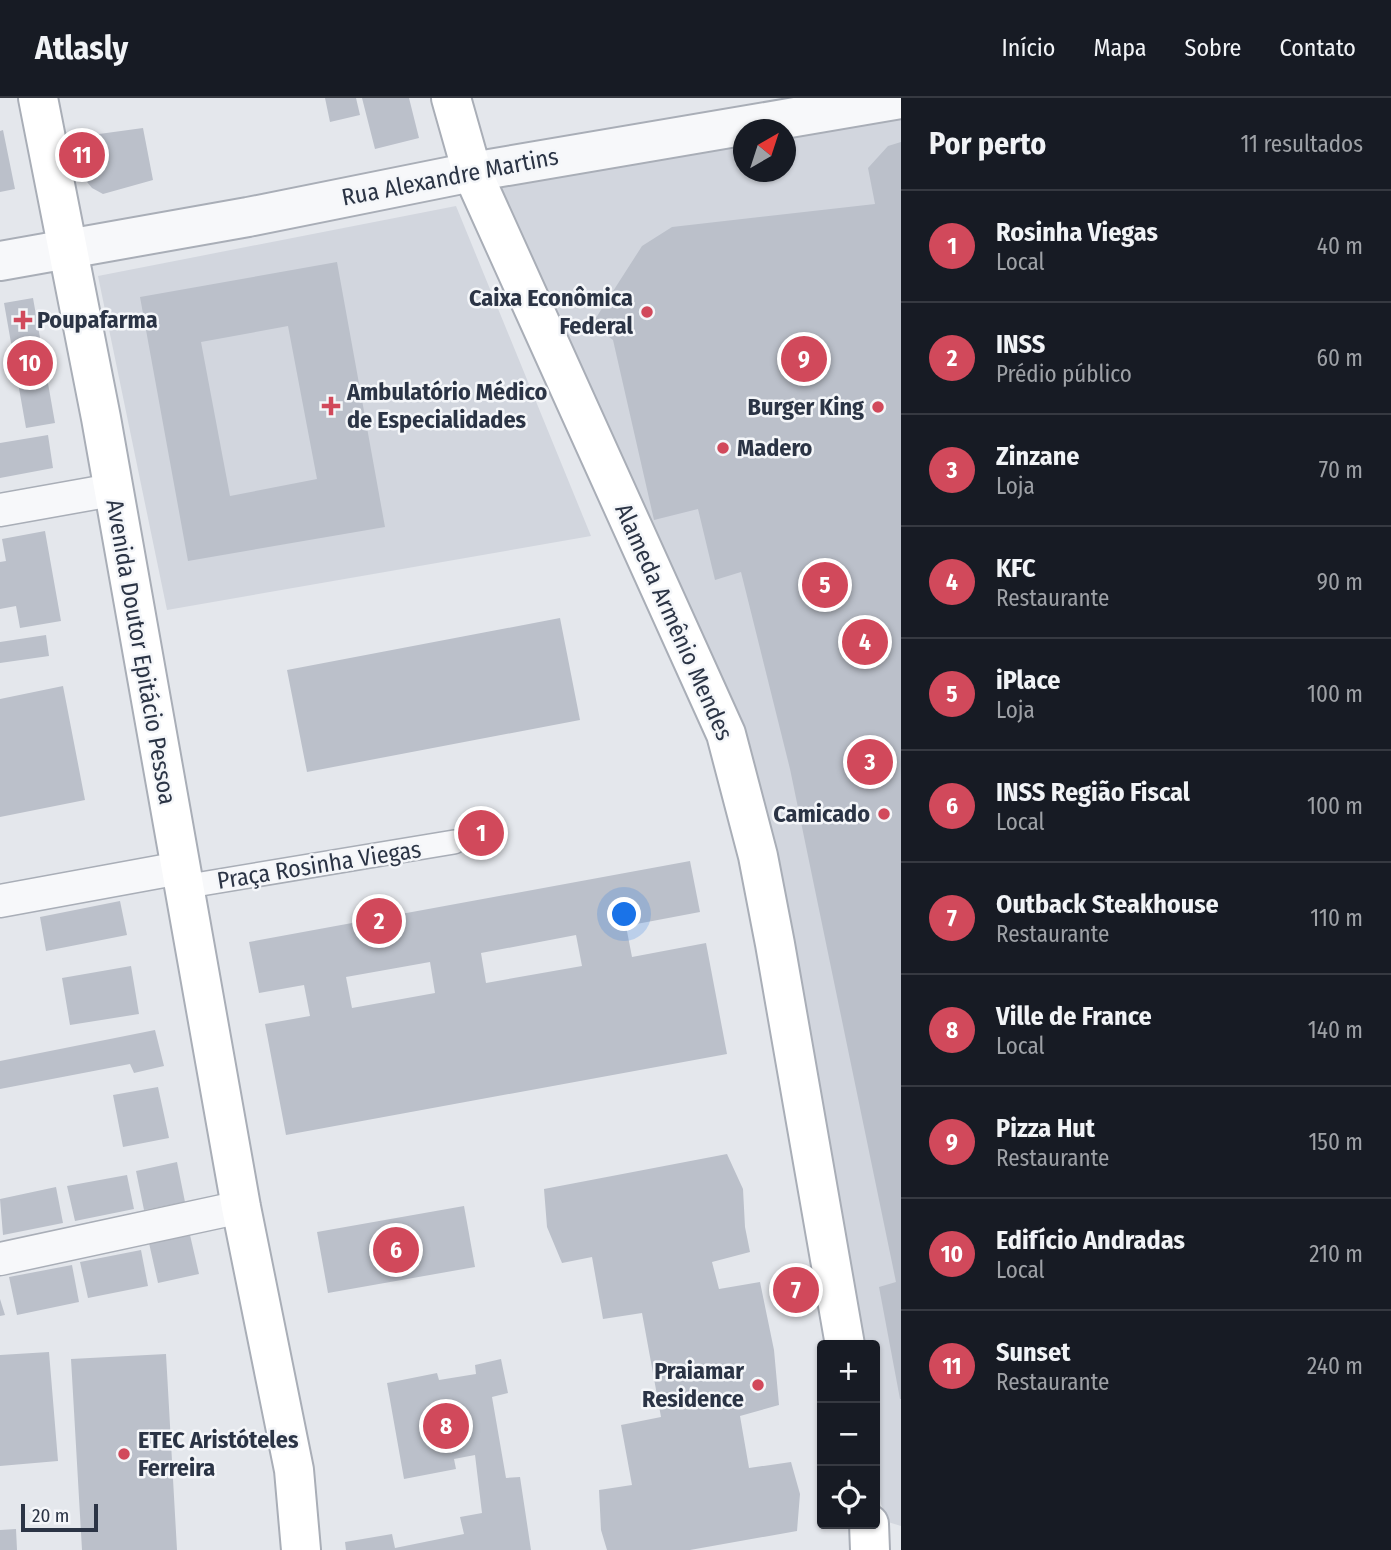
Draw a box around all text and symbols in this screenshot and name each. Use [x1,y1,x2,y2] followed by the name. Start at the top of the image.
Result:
[35,28,128,68] text: Atlasly
[1002,34,1055,62] text: Início
[1093,34,1147,62] text: Mapa
[1185,34,1241,62] text: Sobre
[1279,34,1356,62] text: Contato
[733,119,796,182] north arrow
[929,126,1046,162] text: Por perto
[59,129,105,181] pin: 11
[1240,130,1363,158] text: 11 resultados
[339,142,561,212] street label: Rua Alexandre Martins
[996,217,1158,248] text: Rosinha Viegas
[947,232,957,260] text: 1
[1317,232,1363,260] text: 40 m
[996,248,1045,276] text: Local
[469,284,633,340] place label: Caixa Econômica Federal
[639,304,655,320] marker: Caixa Econômica Federal
[37,306,158,334] place label: Poupafarma
[15,312,31,328] marker: Poupafarma
[996,329,1045,360] text: INSS
[781,333,827,385] pin: 9
[7,337,53,389] pin: 10
[947,344,957,372] text: 2
[1317,344,1363,372] text: 60 m
[996,360,1132,388] text: Prédio público
[346,378,548,434] place label: Ambulatório Médico de Especialidades
[748,393,864,421] place label: Burger King
[321,396,341,416] marker: Ambulatório Médico de Especialidades
[870,399,886,415] marker: Burger King
[737,434,813,462] place label: Madero
[715,440,731,456] marker: Madero
[996,441,1080,472] text: Zinzane
[947,456,957,484] text: 3
[1319,456,1363,484] text: 70 m
[996,472,1035,500] text: Loja
[100,497,182,807] street label: Avenida Doutor Epitácio Pessoa
[609,499,739,745] street label: Alameda Armênio Mendes
[996,553,1036,584] text: KFC
[802,559,848,611] pin: 5
[946,568,958,596] text: 4
[1317,568,1363,596] text: 90 m
[996,584,1109,612] text: Restaurante
[842,616,888,668] pin: 4
[996,665,1061,696] text: iPlace
[946,680,958,708] text: 5
[1307,680,1363,708] text: 100 m
[996,696,1035,724] text: Loja
[847,736,893,788] pin: 3
[996,777,1190,808] text: INSS Região Fiscal
[946,792,958,820] text: 6
[1307,792,1363,820] text: 100 m
[773,800,870,828] place label: Camicado
[876,806,892,822] marker: Camicado
[458,807,504,859] pin: 1
[996,808,1045,836] text: Local
[215,835,423,895] street label: Praça Rosinha Viegas
[996,889,1219,920] text: Outback Steakhouse
[356,895,402,947] pin: 2
[607,897,641,931] your location
[947,904,957,932] text: 7
[1310,904,1363,932] text: 110 m
[996,920,1109,948] text: Restaurante
[996,1001,1152,1032] text: Ville de France
[946,1016,958,1044] text: 8
[1308,1016,1363,1044] text: 140 m
[996,1032,1045,1060] text: Local
[996,1113,1095,1144] text: Pizza Hut
[946,1128,958,1156] text: 9
[1308,1128,1363,1156] text: 150 m
[996,1144,1109,1172] text: Restaurante
[373,1224,419,1276] pin: 6
[996,1225,1185,1256] text: Edifício Andradas
[941,1240,963,1268] text: 10
[1309,1240,1363,1268] text: 210 m
[996,1256,1045,1284] text: Local
[773,1264,819,1316] pin: 7
[996,1337,1070,1368] text: Sunset
[817,1340,880,1529] map controls
[817,1340,880,1403] button: +
[942,1352,962,1380] text: 11
[1307,1352,1363,1380] text: 240 m
[642,1357,744,1413] place label: Praiamar Residence
[996,1368,1109,1396] text: Restaurante
[750,1377,766,1393] marker: Praiamar Residence
[423,1400,469,1452] pin: 8
[817,1403,880,1466] button: −
[138,1426,299,1482] place label: ETEC Aristóteles Ferreira
[116,1446,132,1462] marker: ETEC Aristóteles Ferreira
[817,1466,880,1529] button: locate
[21,1501,98,1533] scale bar
[32,1504,69,1527] text: 20 m

